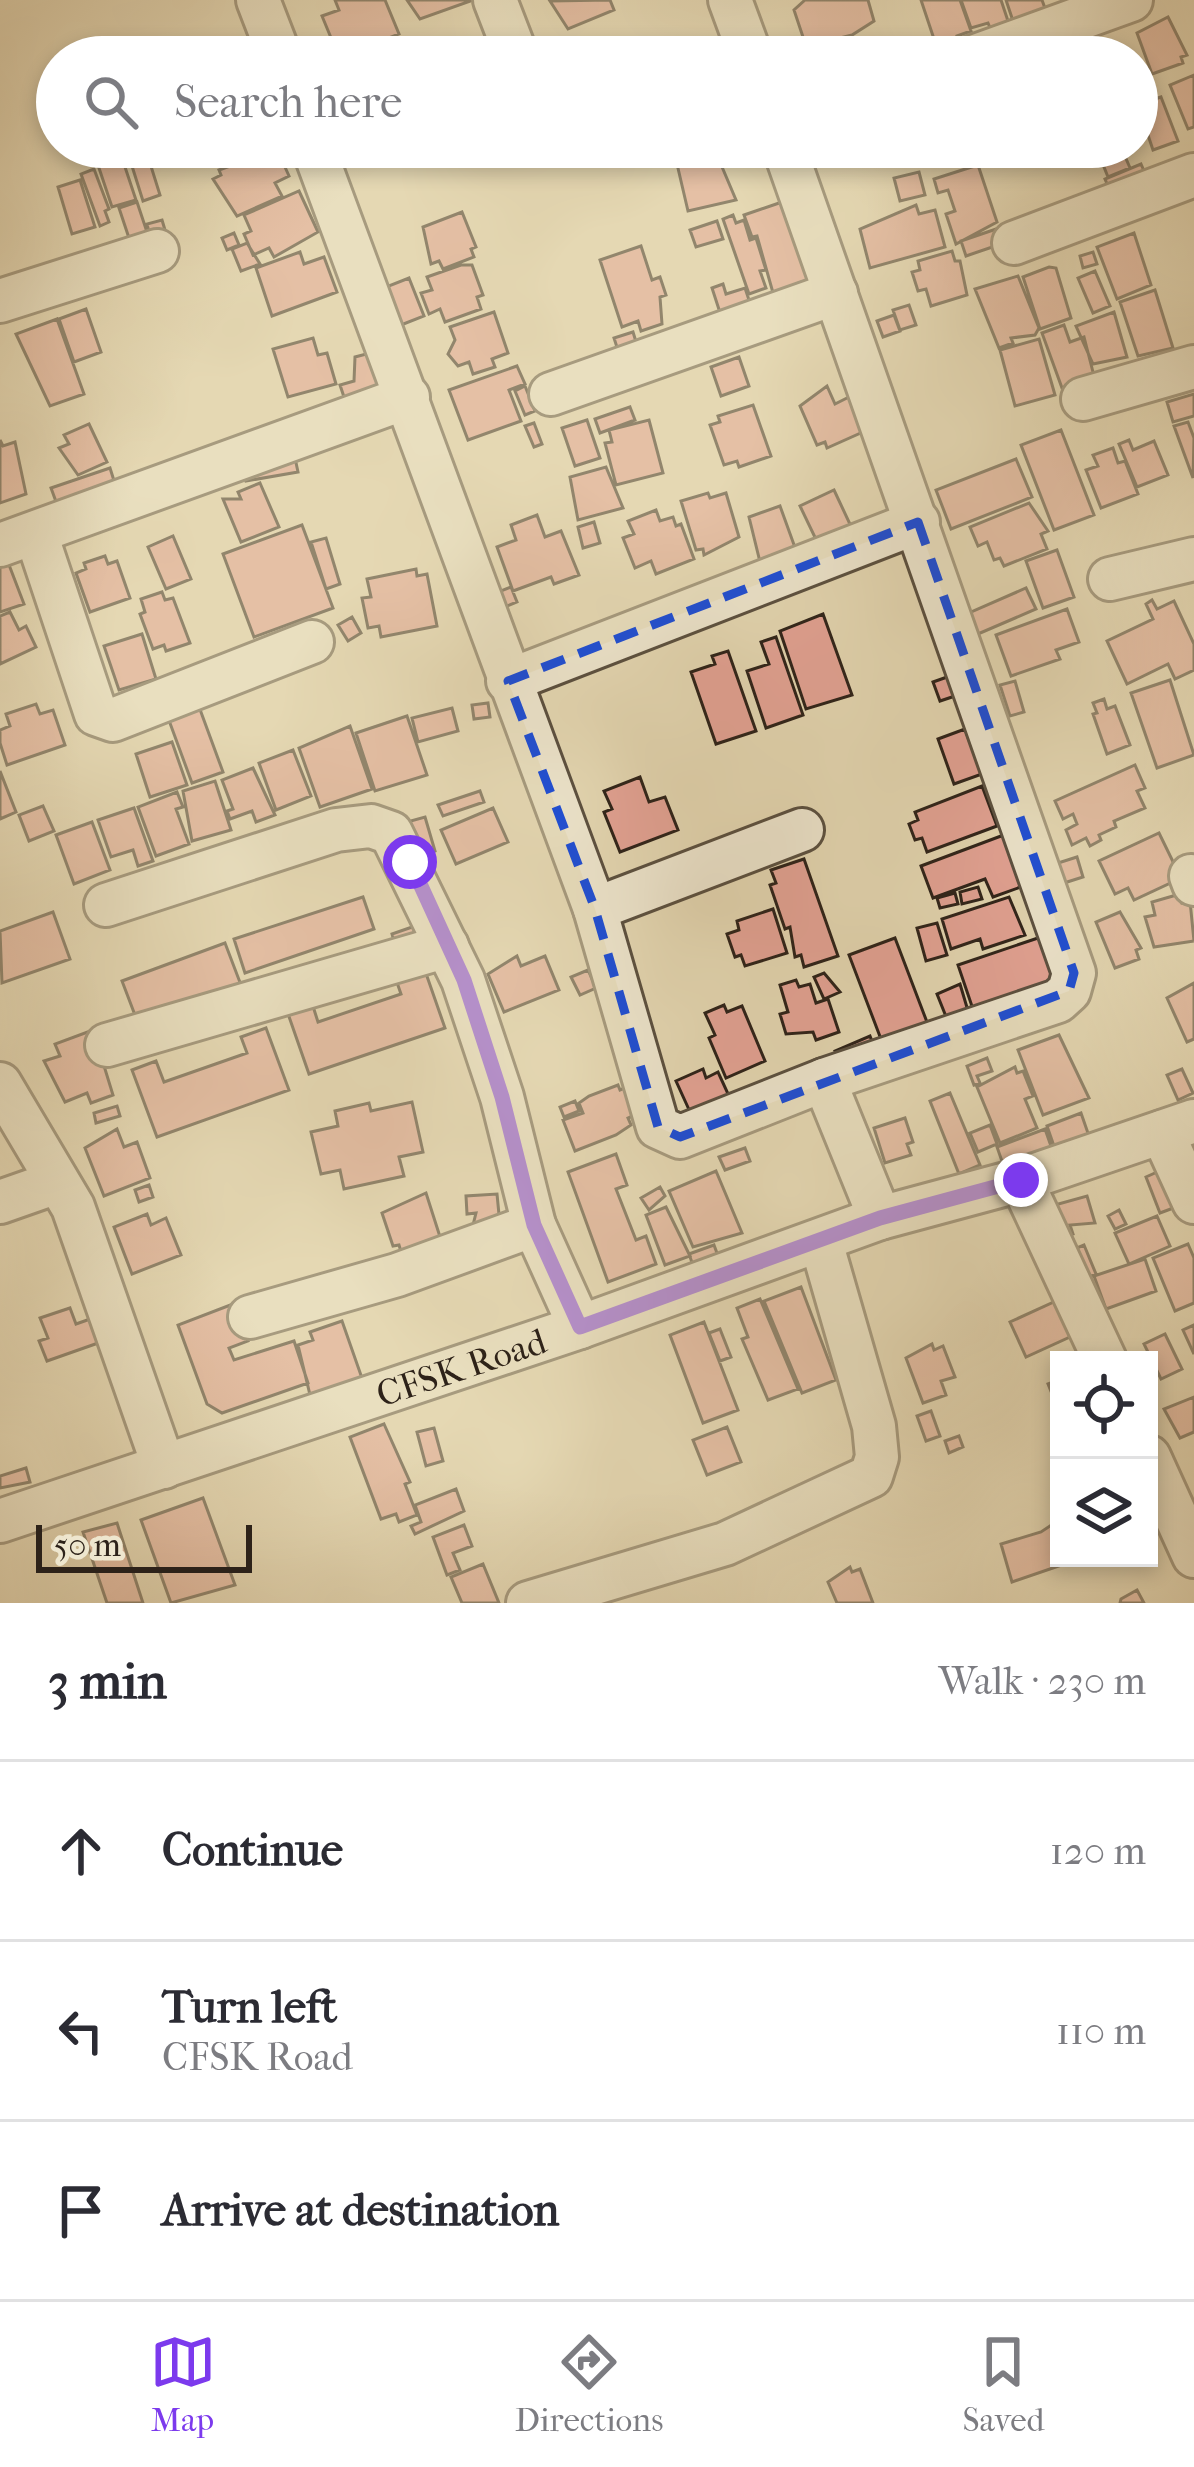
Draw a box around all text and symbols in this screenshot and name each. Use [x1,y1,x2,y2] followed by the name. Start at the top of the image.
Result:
[36,36,1158,168] search box
[78,69,144,135] icon: search
[174,76,402,129] text: Search here
[383,835,437,889] route start
[994,1153,1048,1207] route end
[371,1320,552,1416] street label: CFSK Road
[1050,1351,1158,1567] map controls
[1050,1351,1158,1459] button: locate
[1050,1459,1158,1567] button: layers
[36,1519,252,1572] scale bar
[54,1526,121,1565] text: 50 m
[48,1651,167,1711] text: 3 min
[939,1658,1146,1704] text: Walk · 230 m
[48,1818,114,1884] icon: ahead
[162,1824,343,1877] text: Continue
[1050,1828,1146,1874] text: 120 m
[162,1981,337,2034] text: Turn left
[48,1998,114,2064] icon: left
[1056,2008,1146,2054] text: 110 m
[162,2034,353,2080] text: CFSK Road
[48,2178,114,2244] icon: arrive
[162,2184,559,2237] text: Arrive at destination
[150,2329,216,2440] tab: Map
[515,2329,663,2440] tab: Directions
[963,2329,1044,2440] tab: Saved

